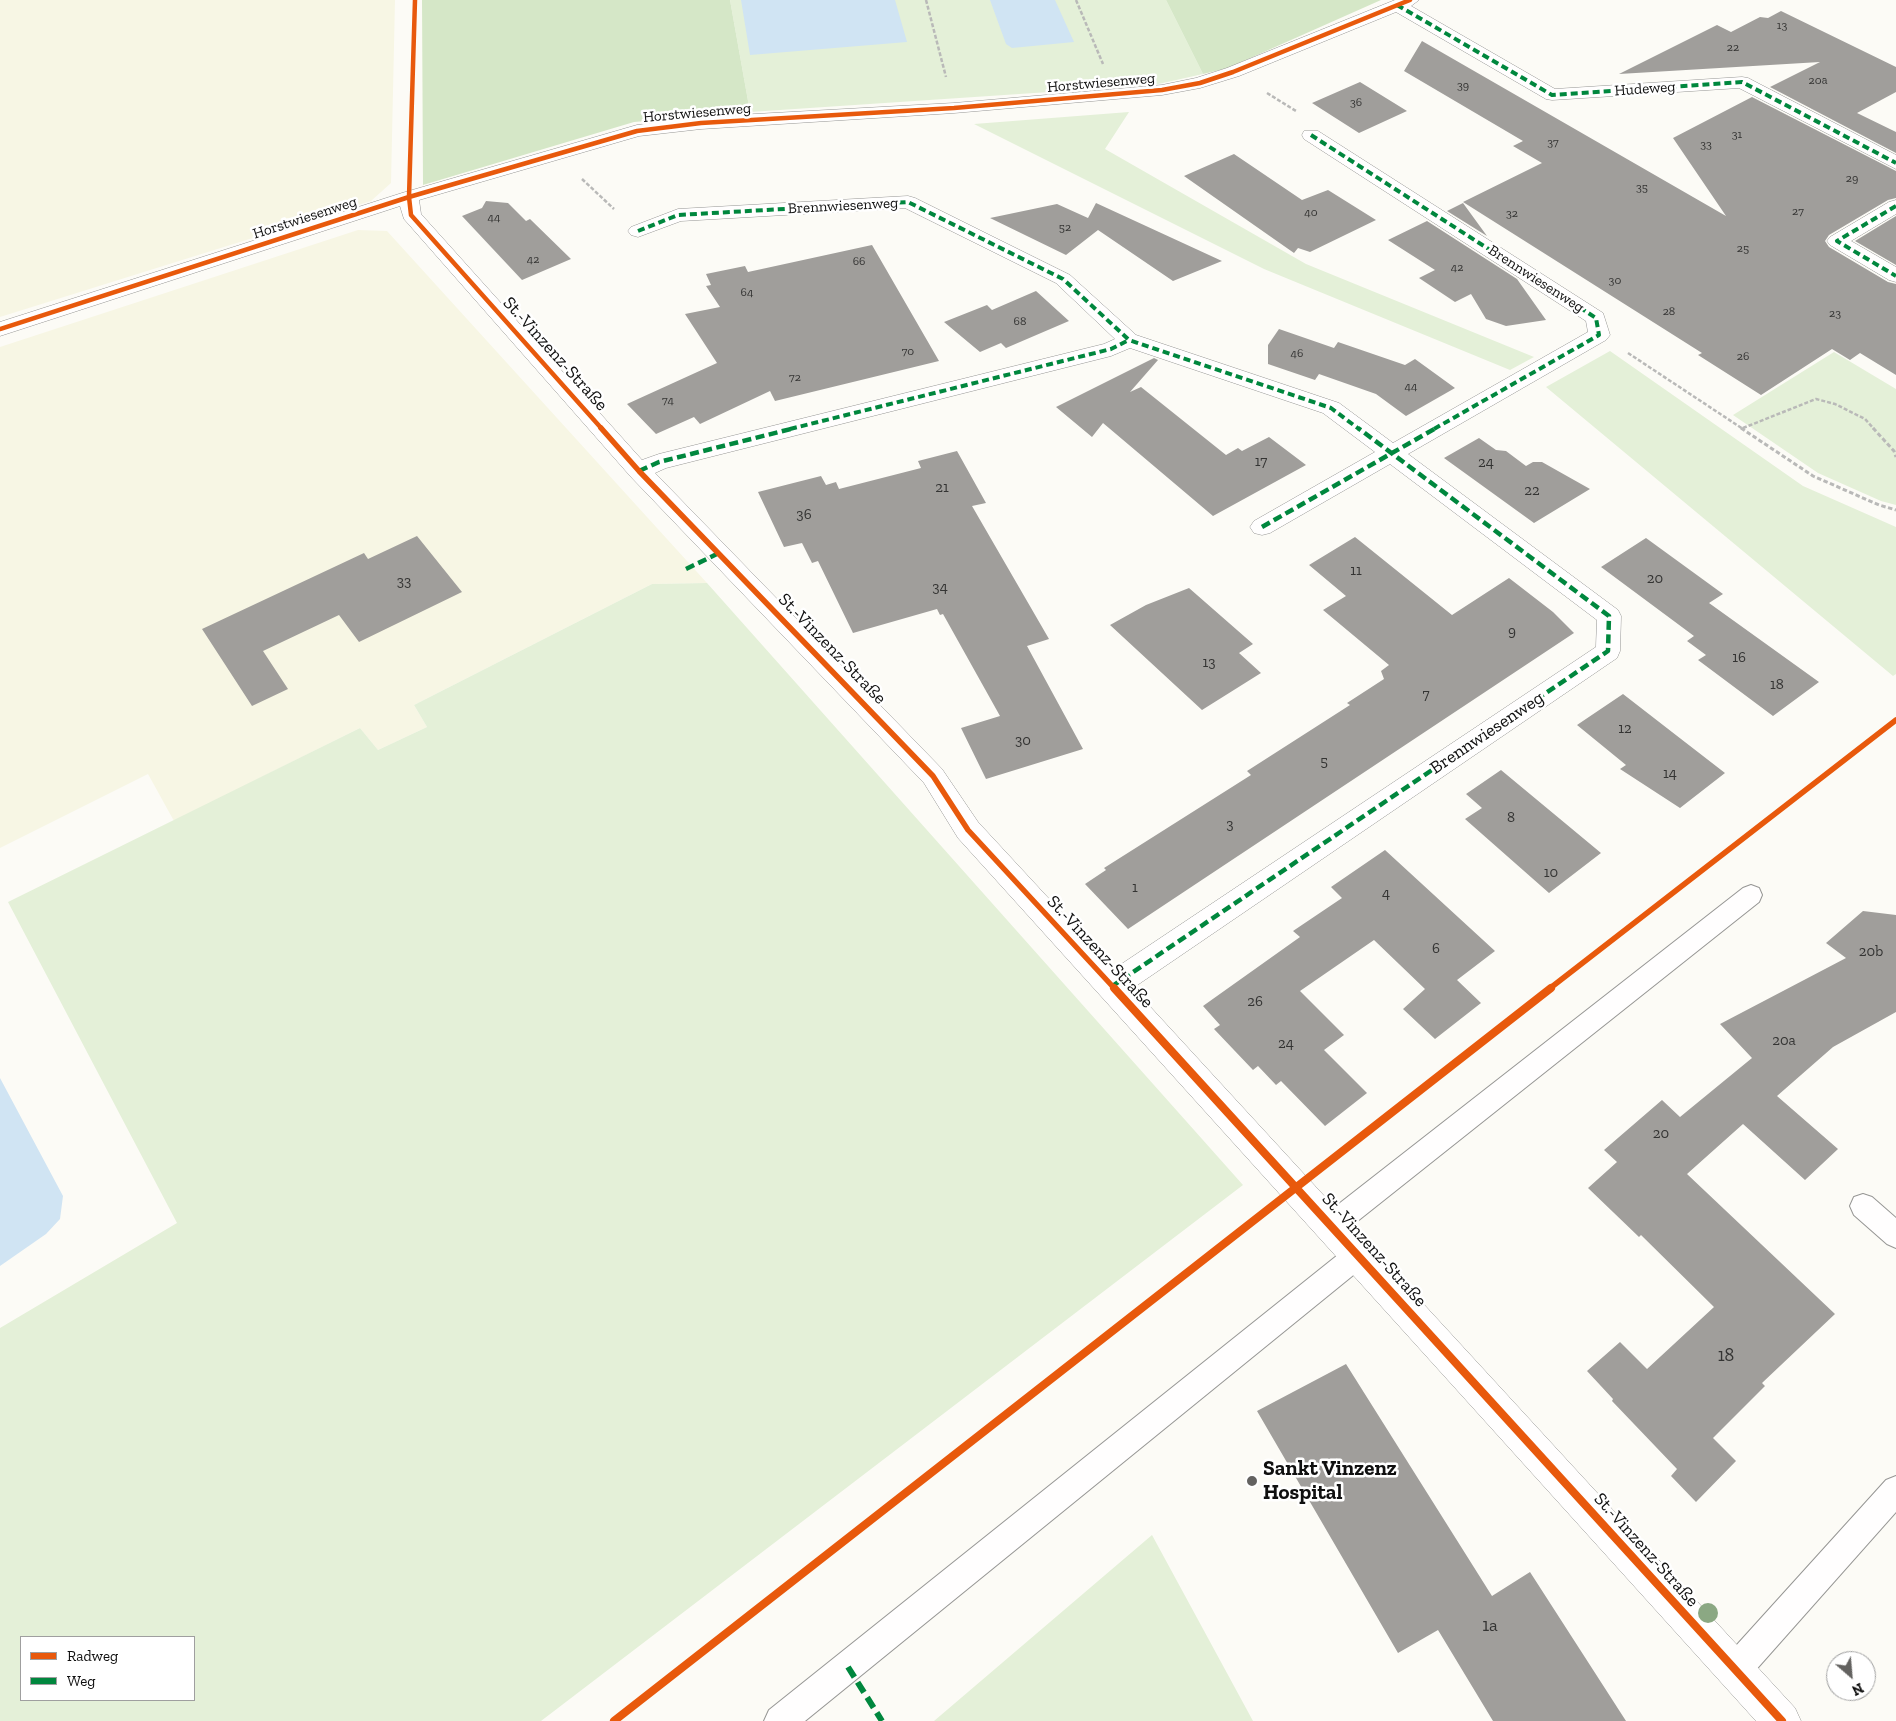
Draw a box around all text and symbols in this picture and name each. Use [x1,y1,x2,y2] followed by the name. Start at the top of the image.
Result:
[1777,19,1787,33] house number: 13
[1727,41,1739,55] house number: 22
[1046,69,1156,97] street label: Horstwiesenweg
[1809,74,1827,88] house number: 20a
[1614,78,1676,100] street label: Hudeweg
[1457,79,1469,93] house number: 39
[1350,96,1362,110] house number: 36
[642,99,752,127] street label: Horstwiesenweg
[1732,128,1742,142] house number: 31
[1547,136,1559,150] house number: 37
[1700,138,1712,152] house number: 33
[1846,172,1858,186] house number: 29
[1636,181,1648,195] house number: 35
[251,193,359,243] street label: Horstwiesenweg
[787,194,899,218] street label: Brennwiesenweg
[1792,205,1804,219] house number: 27
[1304,206,1318,220] house number: 40
[1506,207,1518,221] house number: 32
[488,211,500,225] house number: 44
[1059,221,1071,235] house number: 52
[1485,241,1587,317] street label: Brennwiesenweg
[1737,242,1749,256] house number: 25
[527,253,539,267] house number: 42
[853,255,865,269] house number: 66
[1451,261,1463,275] house number: 42
[1609,274,1621,288] house number: 30
[741,286,753,300] house number: 64
[498,292,612,416] street label: St.-Vinzenz-Straße
[1663,305,1675,319] house number: 28
[1829,307,1841,321] house number: 23
[1014,315,1026,329] house number: 68
[902,345,914,359] house number: 70
[1291,347,1303,361] house number: 46
[1737,350,1749,364] house number: 26
[789,371,801,385] house number: 72
[1405,380,1417,394] house number: 44
[662,394,674,408] house number: 74
[1255,453,1267,471] house number: 17
[1478,454,1494,472] house number: 24
[935,479,949,497] house number: 21
[1524,482,1540,500] house number: 22
[796,506,812,524] house number: 36
[1350,562,1362,580] house number: 11
[1647,570,1663,588] house number: 20
[397,573,411,591] house number: 33
[932,579,948,597] house number: 34
[773,589,891,709] street label: St.-Vinzenz-Straße
[1508,623,1516,641] house number: 9
[1732,649,1746,667] house number: 16
[1202,654,1216,672] house number: 13
[1770,676,1784,694] house number: 18
[1422,686,1430,704] house number: 7
[1426,687,1548,779] street label: Brennwiesenweg
[1618,720,1632,738] house number: 12
[1015,732,1031,750] house number: 30
[1320,753,1328,771] house number: 5
[1663,765,1677,783] house number: 14
[1507,809,1515,827] house number: 8
[1226,816,1234,834] house number: 3
[1544,864,1558,882] house number: 10
[1132,879,1138,897] house number: 1
[1382,885,1390,903] house number: 4
[1042,891,1158,1013] street label: St.-Vinzenz-Straße
[1432,940,1440,958] house number: 6
[1859,943,1883,961] house number: 20b
[1247,993,1263,1011] house number: 26
[1772,1032,1796,1050] house number: 20a
[1278,1035,1294,1053] house number: 24
[1653,1125,1669,1143] house number: 20
[1317,1188,1431,1312] street label: St.-Vinzenz-Straße
[1718,1345,1734,1367] house number: 18
[1263,1456,1397,1506] place label: Sankt Vinzenz Hospital
[1245,1474,1259,1488] marker: Sankt Vinzenz Hospital
[1589,1488,1703,1612] street label: St.-Vinzenz-Straße
[1482,1615,1498,1637] house number: 1a
[20,1636,195,1701] legend
[67,1647,118,1665] text: Radweg
[1826,1651,1876,1701] north arrow
[67,1672,96,1690] text: Weg
[1849,1679,1866,1699] text: N

